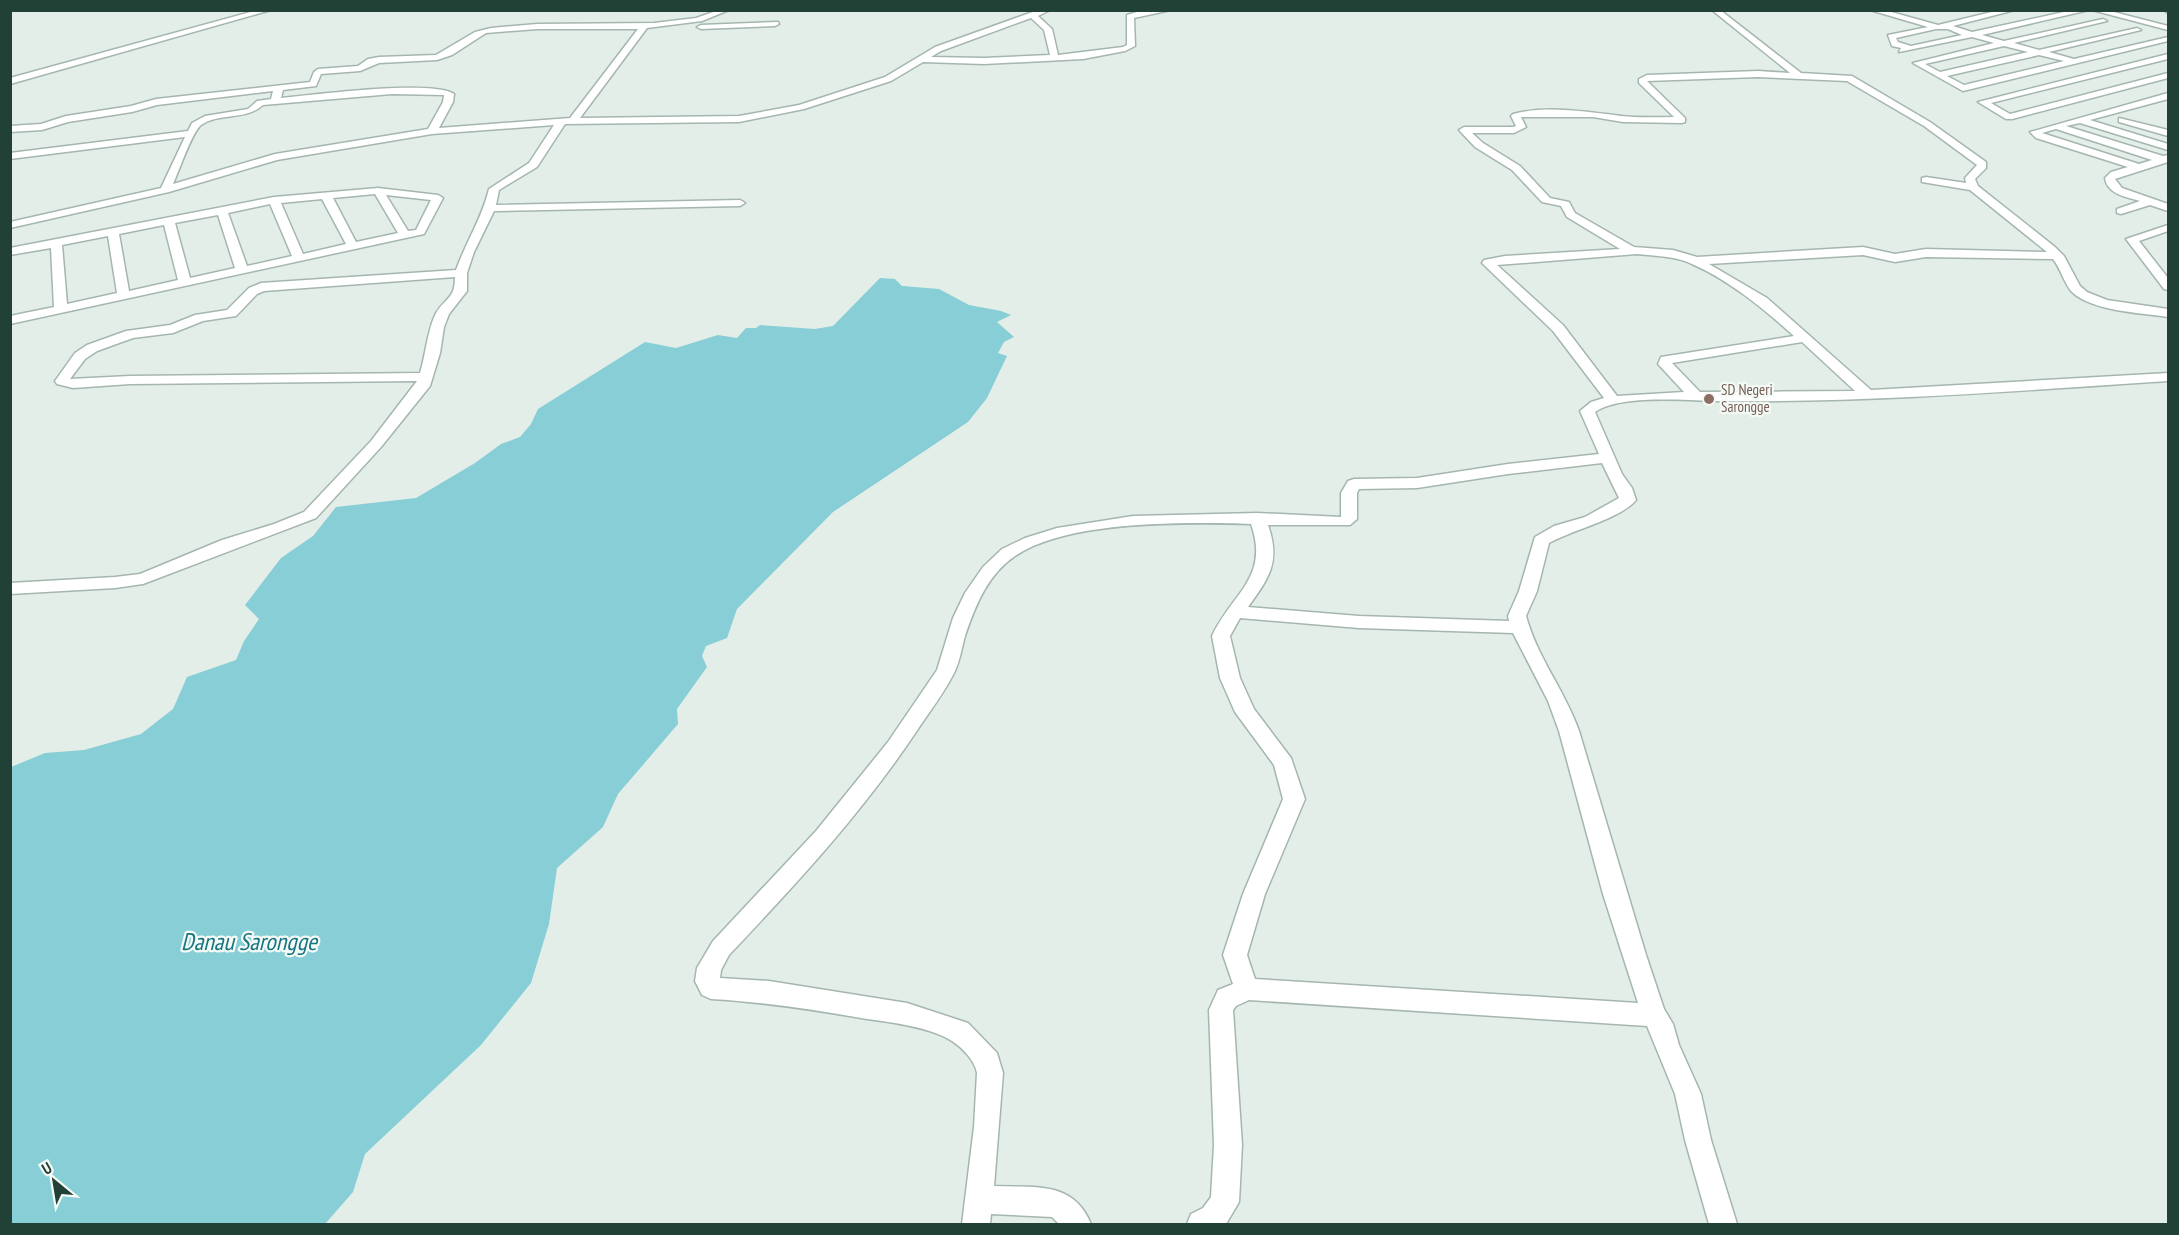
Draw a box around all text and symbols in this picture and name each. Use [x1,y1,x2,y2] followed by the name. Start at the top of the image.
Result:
[1721,380,1773,416] place label: SD Negeri Sarongge
[1702,392,1716,406] marker: SD Negeri Sarongge
[181,926,319,957] water label: Danau Sarongge
[24,1151,84,1211] north arrow
[38,1157,55,1179] text: U

